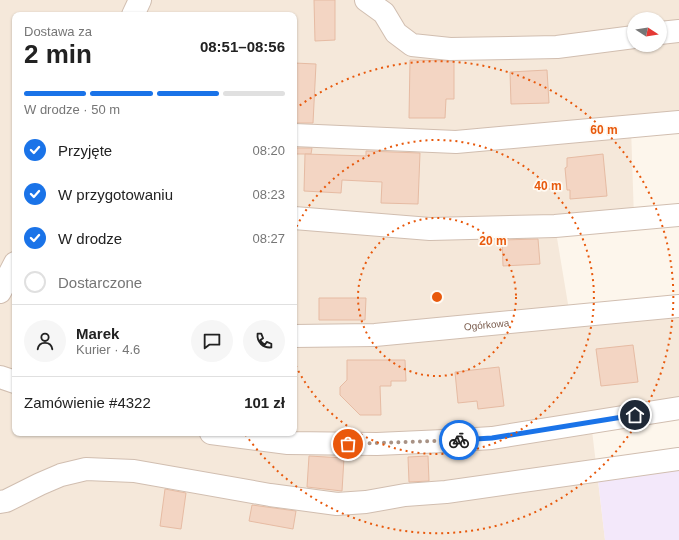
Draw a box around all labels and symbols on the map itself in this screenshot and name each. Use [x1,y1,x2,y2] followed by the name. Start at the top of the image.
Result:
[627,12,667,52] north arrow
[590,123,618,137] text: 60 m
[534,179,562,193] text: 40 m
[479,234,507,248] text: 20 m
[430,290,444,304] centre of rings
[463,317,510,333] street label: Ogórkowa
[618,398,652,432] pin
[439,420,479,460] courier
[331,427,365,461] pin

